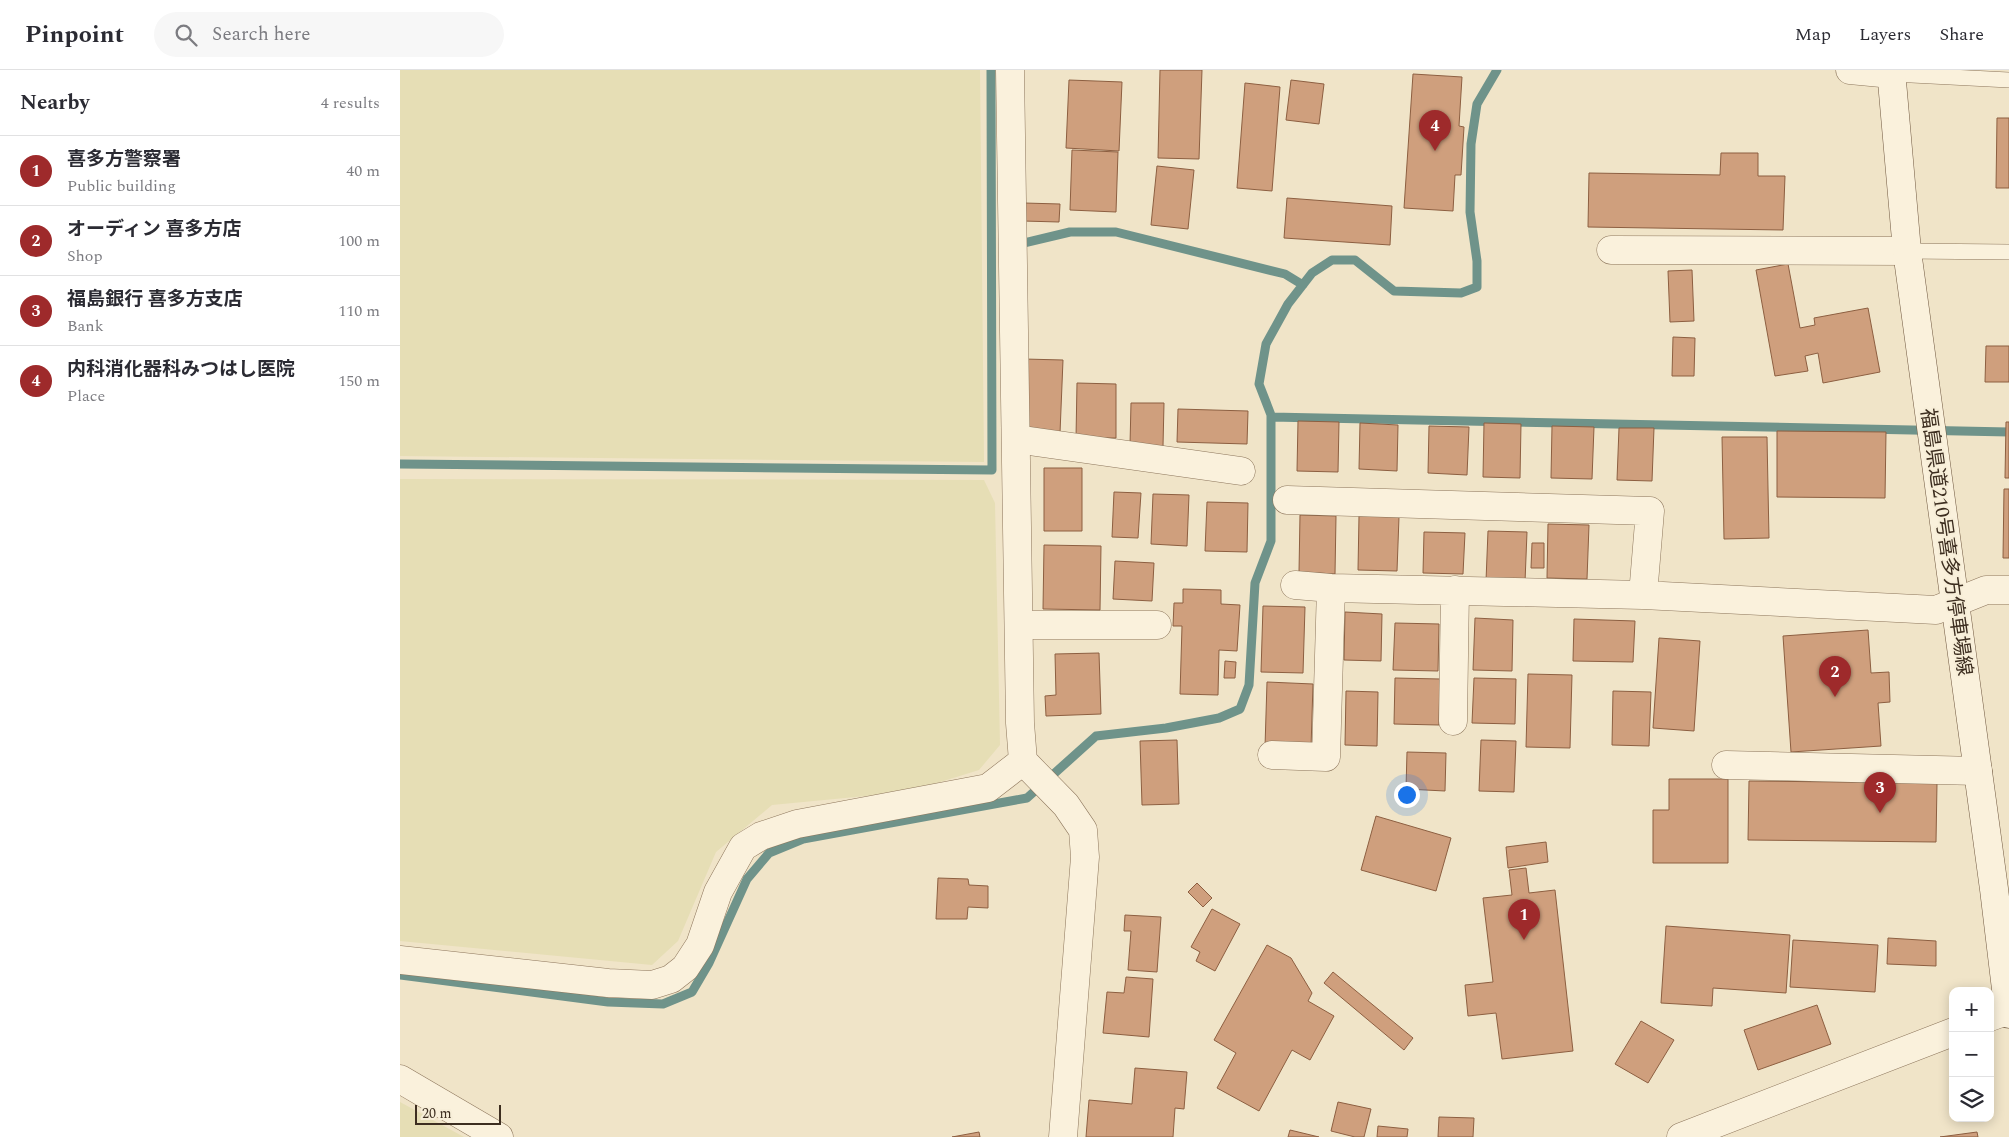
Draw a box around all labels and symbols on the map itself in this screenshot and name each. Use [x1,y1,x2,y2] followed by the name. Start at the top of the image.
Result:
[1419,110,1451,151] pin: 4
[1912,406,1980,678] street label: 福島県道210号喜多方停車場線
[1819,656,1851,697] pin: 2
[1864,772,1896,813] pin: 3
[1394,782,1420,808] your location
[1508,899,1540,940] pin: 1
[415,1102,501,1125] scale bar

